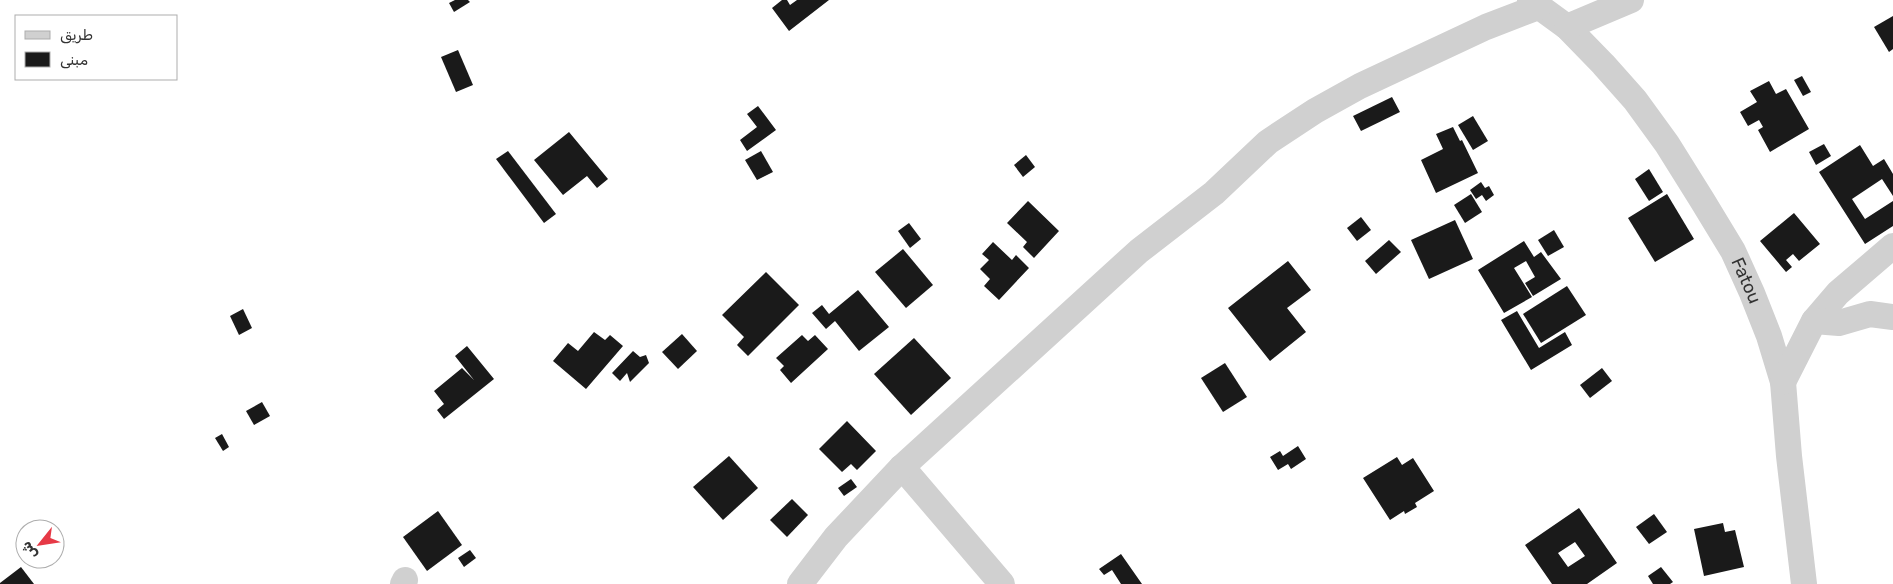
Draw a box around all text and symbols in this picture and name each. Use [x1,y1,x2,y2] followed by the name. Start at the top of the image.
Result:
[15,15,178,80] legend
[60,26,93,44] text: طريق
[60,51,88,69] text: مبنى
[1726,254,1766,307] street label: Fatou
[15,519,65,569] north arrow
[17,538,41,562] text: ش

